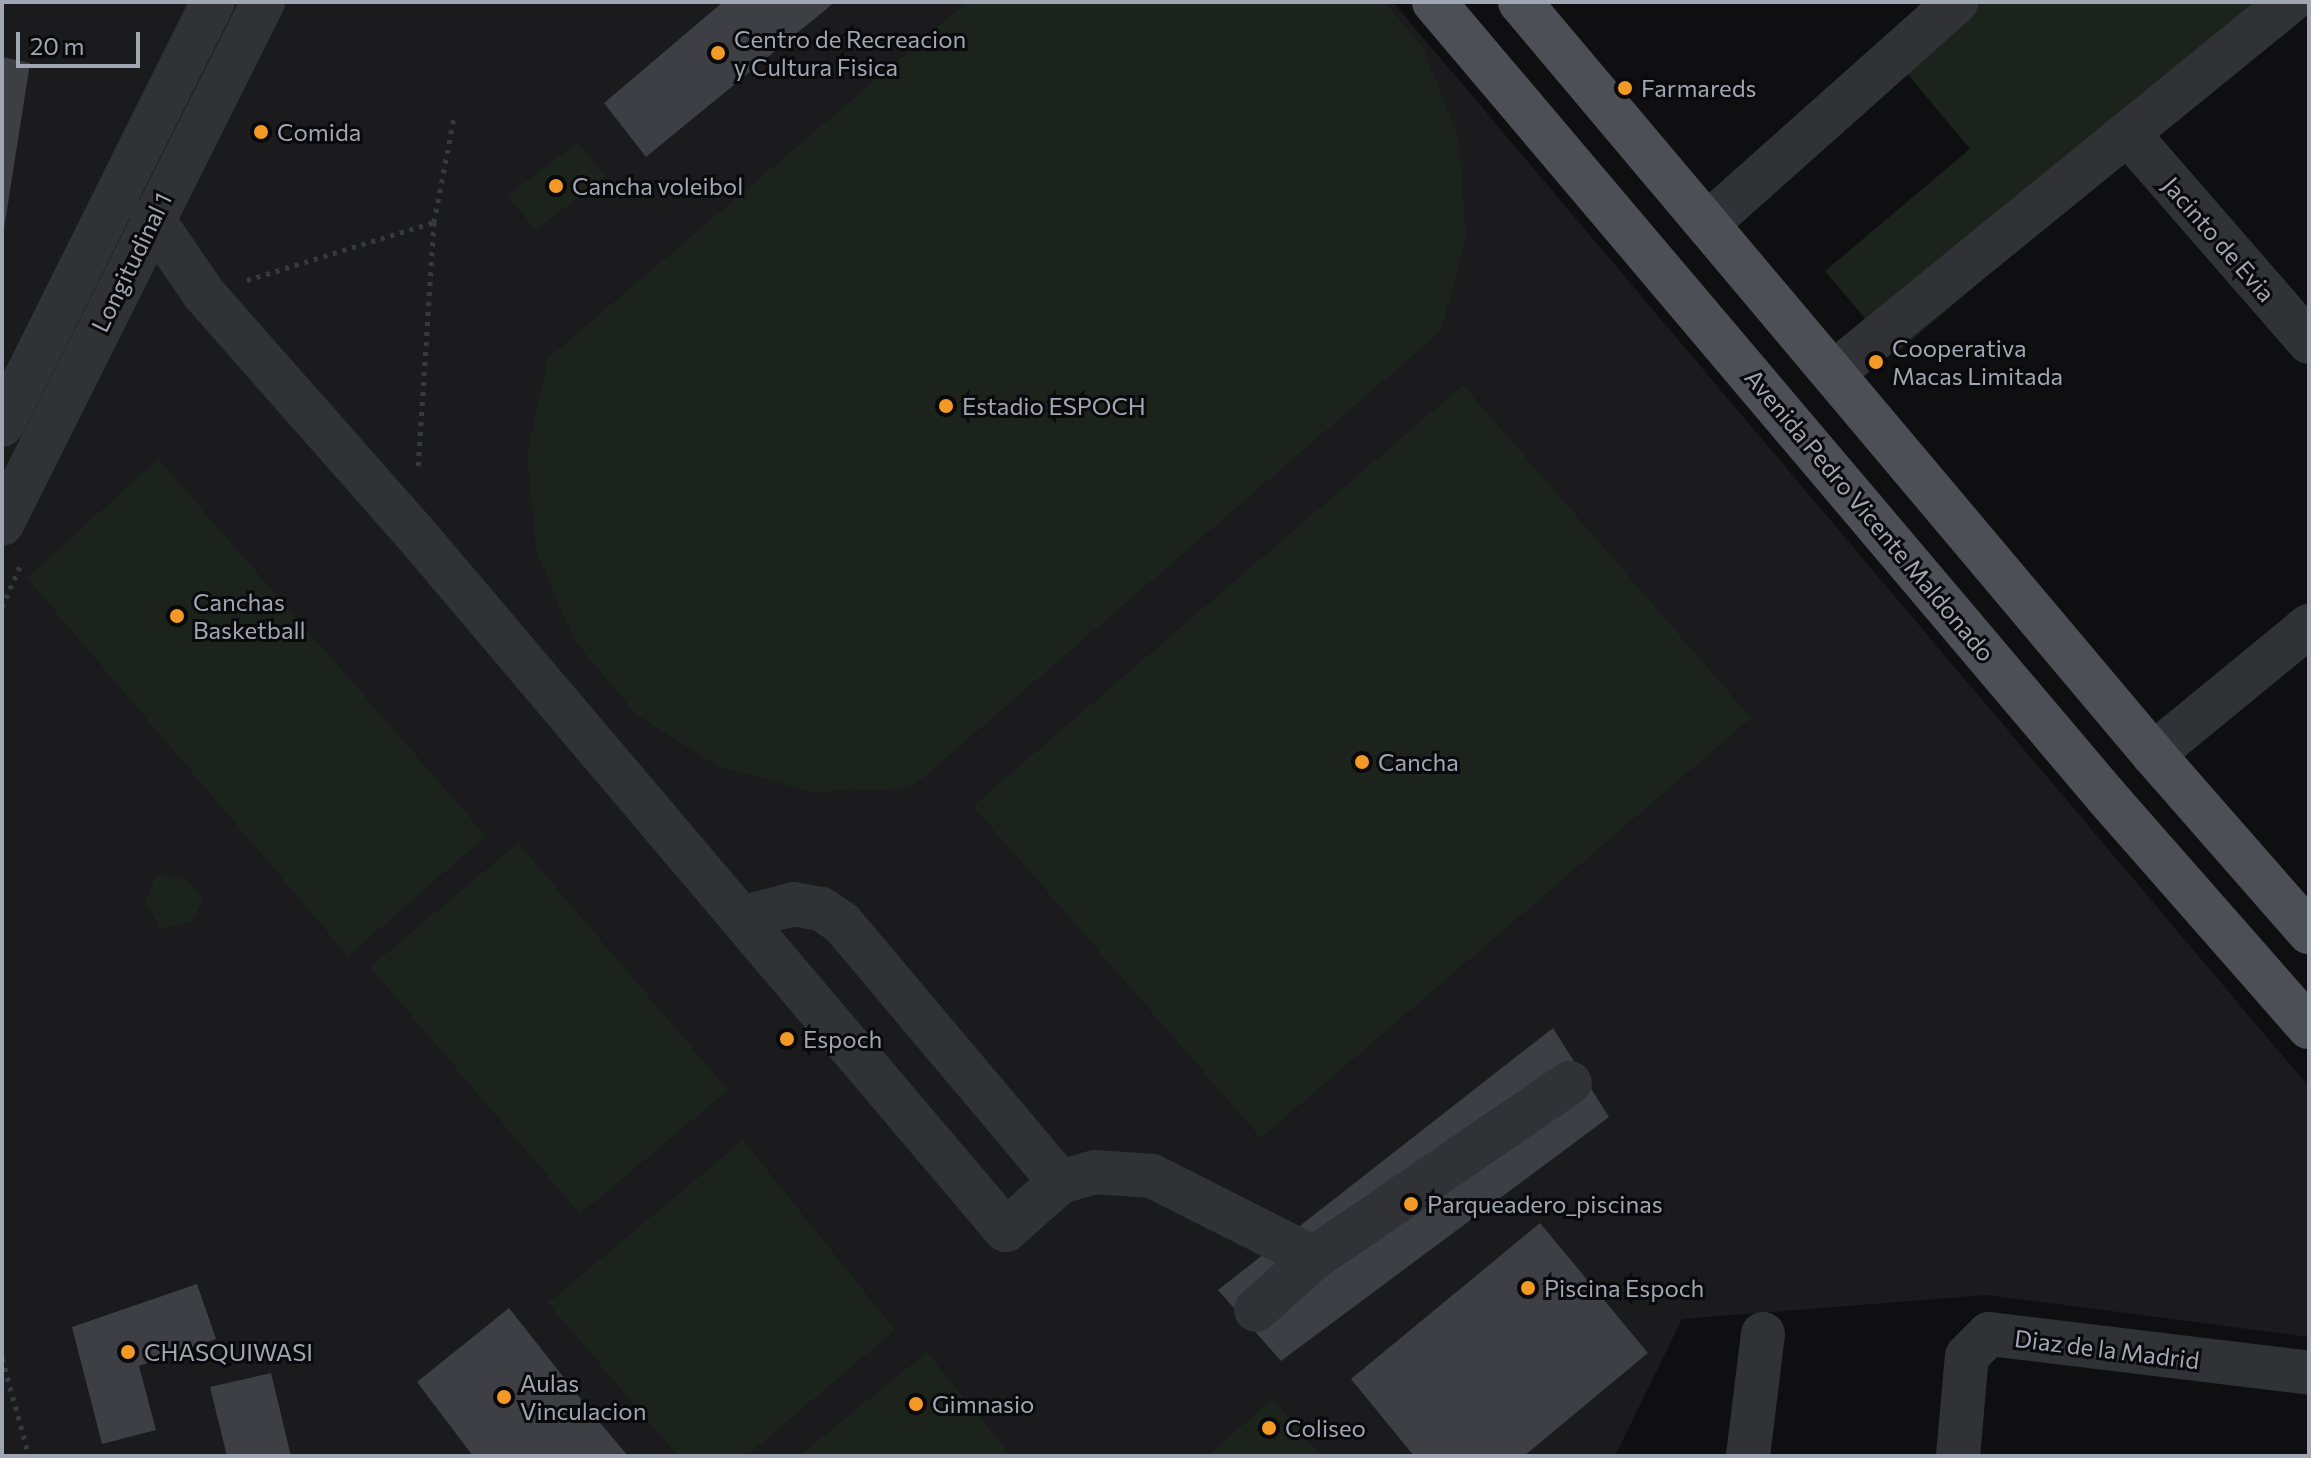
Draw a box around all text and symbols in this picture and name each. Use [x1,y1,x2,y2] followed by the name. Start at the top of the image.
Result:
[20,16,144,66] scale bar
[734,25,966,81] place label: Centro de Recreacion y Cultura Fisica
[30,31,84,60] text: 20 m
[709,44,727,62] marker: Centro de Recreacion y Cultura Fisica
[1641,74,1757,102] place label: Farmareds
[1616,79,1634,97] marker: Farmareds
[277,118,361,146] place label: Comida
[252,123,270,141] marker: Comida
[2157,171,2281,307] street label: Jacinto de Evia
[572,172,743,200] place label: Cancha voleibol
[547,177,565,195] marker: Cancha voleibol
[85,188,177,336] street label: Longitudinal 1
[1892,334,2063,390] place label: Cooperativa Macas Limitada
[1867,353,1885,371] marker: Cooperativa Macas Limitada
[1739,363,2001,667] street label: Avenida Pedro Vicente Maldonado
[962,392,1146,420] place label: Estadio ESPOCH
[937,397,955,415] marker: Estadio ESPOCH
[193,588,306,644] place label: Canchas Basketball
[168,607,186,625] marker: Canchas Basketball
[1378,748,1459,776] place label: Cancha
[1353,753,1371,771] marker: Cancha
[803,1025,882,1053] place label: Espoch
[778,1030,796,1048] marker: Espoch
[1427,1190,1663,1218] place label: Parqueadero_piscinas
[1402,1195,1420,1213] marker: Parqueadero_piscinas
[1544,1274,1704,1302] place label: Piscina Espoch
[1519,1279,1537,1297] marker: Piscina Espoch
[2013,1323,2201,1375] street label: Diaz de la Madrid
[144,1338,313,1366] place label: CHASQUIWASI
[119,1343,137,1361] marker: CHASQUIWASI
[520,1369,646,1425] place label: Aulas Vinculacion
[495,1388,513,1406] marker: Aulas Vinculacion
[932,1390,1034,1418] place label: Gimnasio
[907,1395,925,1413] marker: Gimnasio
[1285,1414,1366,1442] place label: Coliseo
[1260,1419,1278,1437] marker: Coliseo

